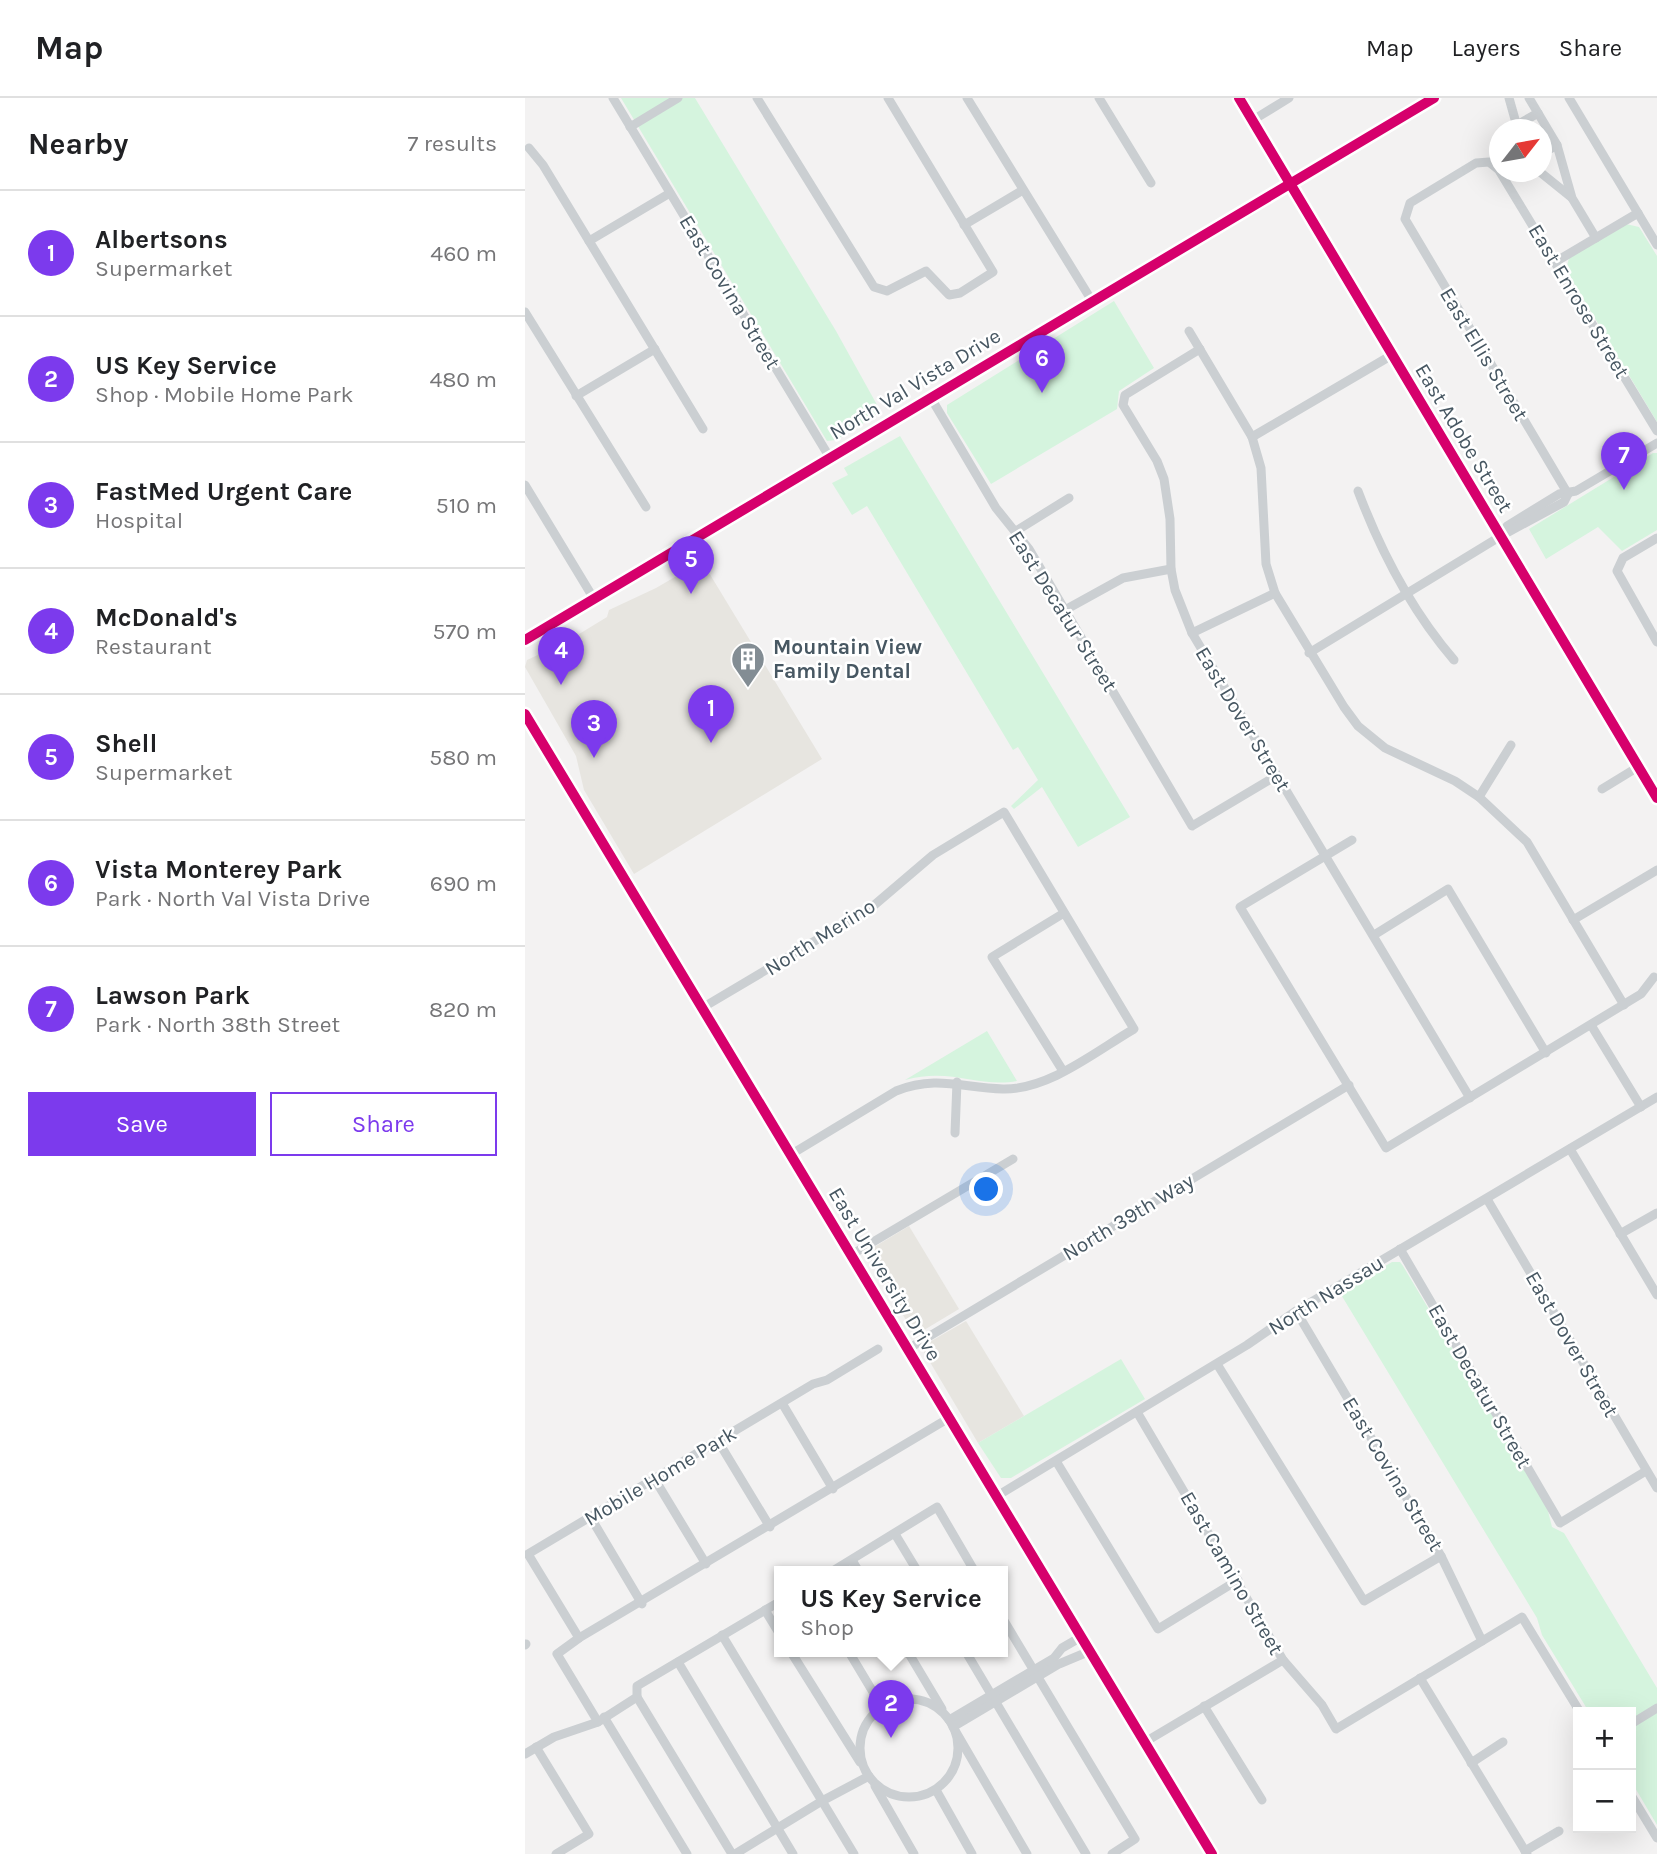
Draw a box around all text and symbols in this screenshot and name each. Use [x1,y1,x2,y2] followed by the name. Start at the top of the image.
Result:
[35,29,103,67] text: Map
[1366,34,1414,62] text: Map
[1452,34,1521,62] text: Layers
[1559,34,1622,62] text: Share
[1489,119,1552,182] north arrow
[28,126,128,162] text: Nearby
[407,130,497,157] text: 7 results
[675,211,785,373] street label: East Covina Street
[1524,220,1634,382] street label: East Enrose Street
[95,224,228,255] text: Albertsons
[47,240,55,267] text: 1
[430,240,497,267] text: 460 m
[95,255,232,282] text: Supermarket
[1435,283,1533,425] street label: East Ellis Street
[825,323,1005,445] street label: North Val Vista Drive
[1019,335,1065,393] pin: 6
[95,350,277,381] text: US Key Service
[1410,359,1518,517] street label: East Adobe Street
[44,366,58,393] text: 2
[429,366,497,393] text: 480 m
[95,381,353,408] text: Shop · Mobile Home Park
[1601,432,1647,490] pin: 7
[95,476,352,507] text: FastMed Urgent Care
[44,492,58,519] text: 3
[436,492,497,519] text: 510 m
[95,507,183,534] text: Hospital
[1004,526,1122,696] street label: East Decatur Street
[668,536,714,594] pin: 5
[95,602,238,633] text: McDonald's
[44,618,58,645] text: 4
[433,618,497,645] text: 570 m
[538,627,584,685] pin: 4
[95,633,212,660] text: Restaurant
[773,635,922,683] place label: Mountain View Family Dental
[729,640,767,689] building icon: Mountain View Family Dental
[1190,642,1296,796] street label: East Dover Street
[688,685,734,743] pin: 1
[571,700,617,758] pin: 3
[95,728,157,759] text: Shell
[44,744,58,771] text: 5
[429,744,497,771] text: 580 m
[95,759,232,786] text: Supermarket
[95,854,342,885] text: Vista Monterey Park
[44,870,58,897] text: 6
[430,870,497,897] text: 690 m
[95,885,370,912] text: Park · North Val Vista Drive
[760,894,880,980] street label: North Merino
[95,980,250,1011] text: Lawson Park
[45,996,57,1023] text: 7
[429,996,497,1023] text: 820 m
[95,1011,340,1038] text: Park · North 38th Street
[28,1092,256,1156] button: Save
[270,1092,497,1156] button: Share
[1058,1168,1198,1266] street label: North 39th Way
[969,1172,1003,1206] your location
[824,1183,946,1365] street label: East University Drive
[1264,1250,1388,1340] street label: North Nassau
[1521,1267,1623,1421] street label: East Dover Street
[1423,1300,1537,1472] street label: East Decatur Street
[1338,1393,1448,1555] street label: East Covina Street
[580,1421,741,1531] street label: Mobile Home Park
[1176,1487,1289,1659] street label: East Camino Street
[774,1566,1008,1657] popup
[800,1583,982,1614] text: US Key Service
[800,1614,854,1641] text: Shop
[868,1680,914,1738] pin: 2
[1573,1707,1636,1833] map controls
[1573,1707,1636,1770] button: +
[1573,1770,1636,1833] button: −

